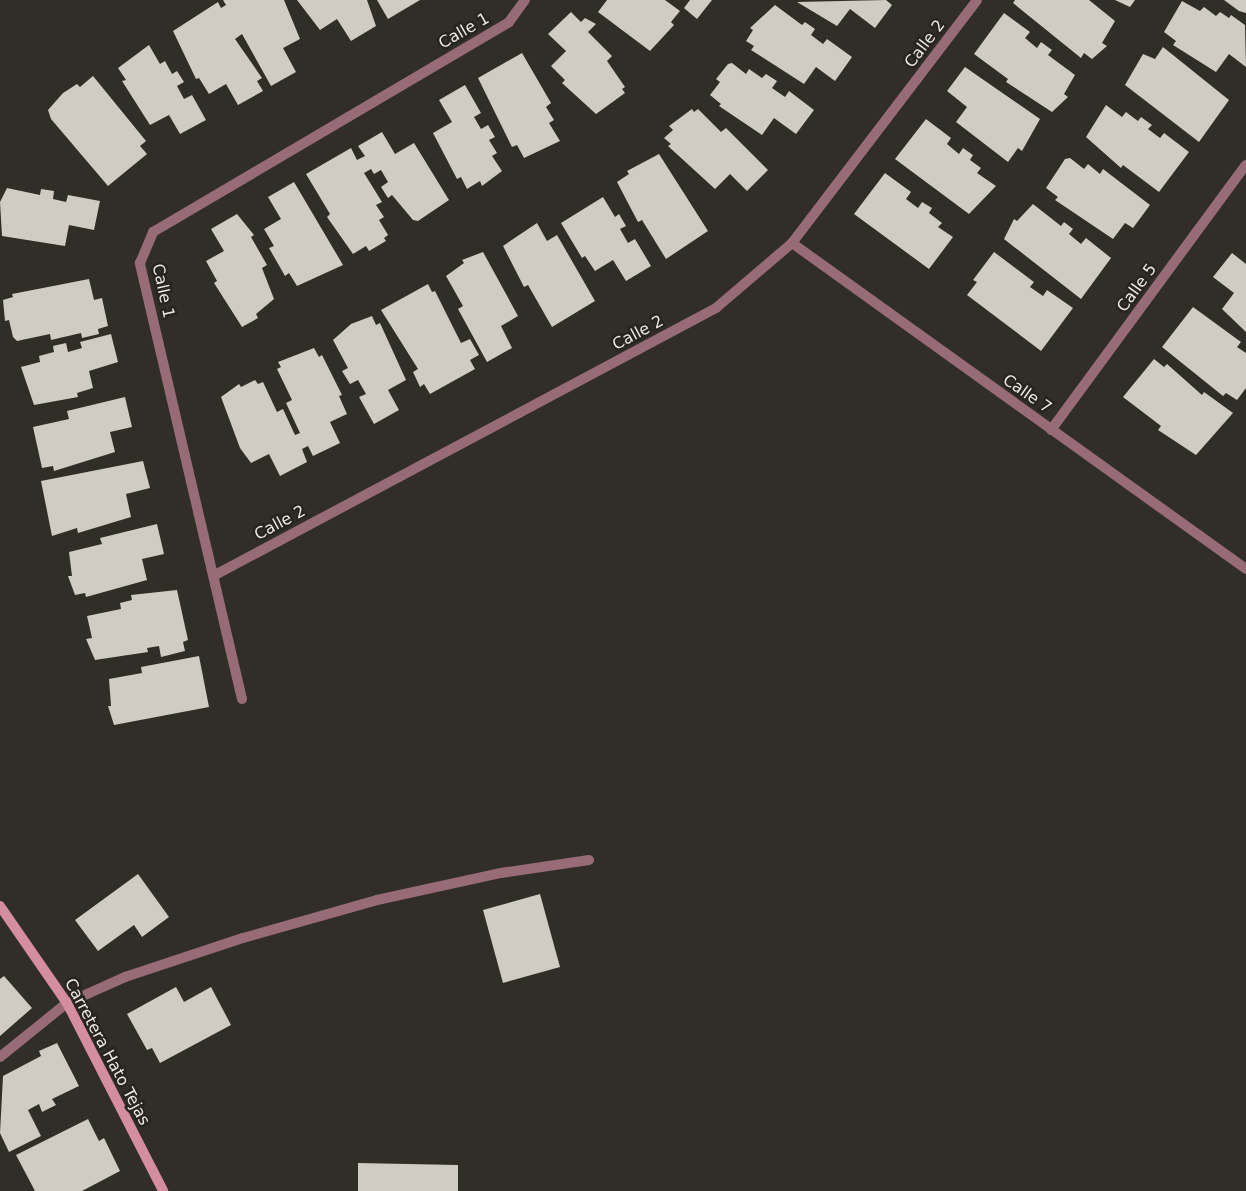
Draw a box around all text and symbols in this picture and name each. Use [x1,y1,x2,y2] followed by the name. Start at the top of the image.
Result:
[435,9,493,53] street label: Calle 1
[901,16,949,72] street label: Calle 2
[1113,260,1161,316] street label: Calle 5
[148,262,178,320] street label: Calle 1
[609,312,667,354] street label: Calle 2
[999,370,1055,418] street label: Calle 7
[251,502,309,544] street label: Calle 2
[60,975,154,1129] street label: Carretera Hato Tejas

